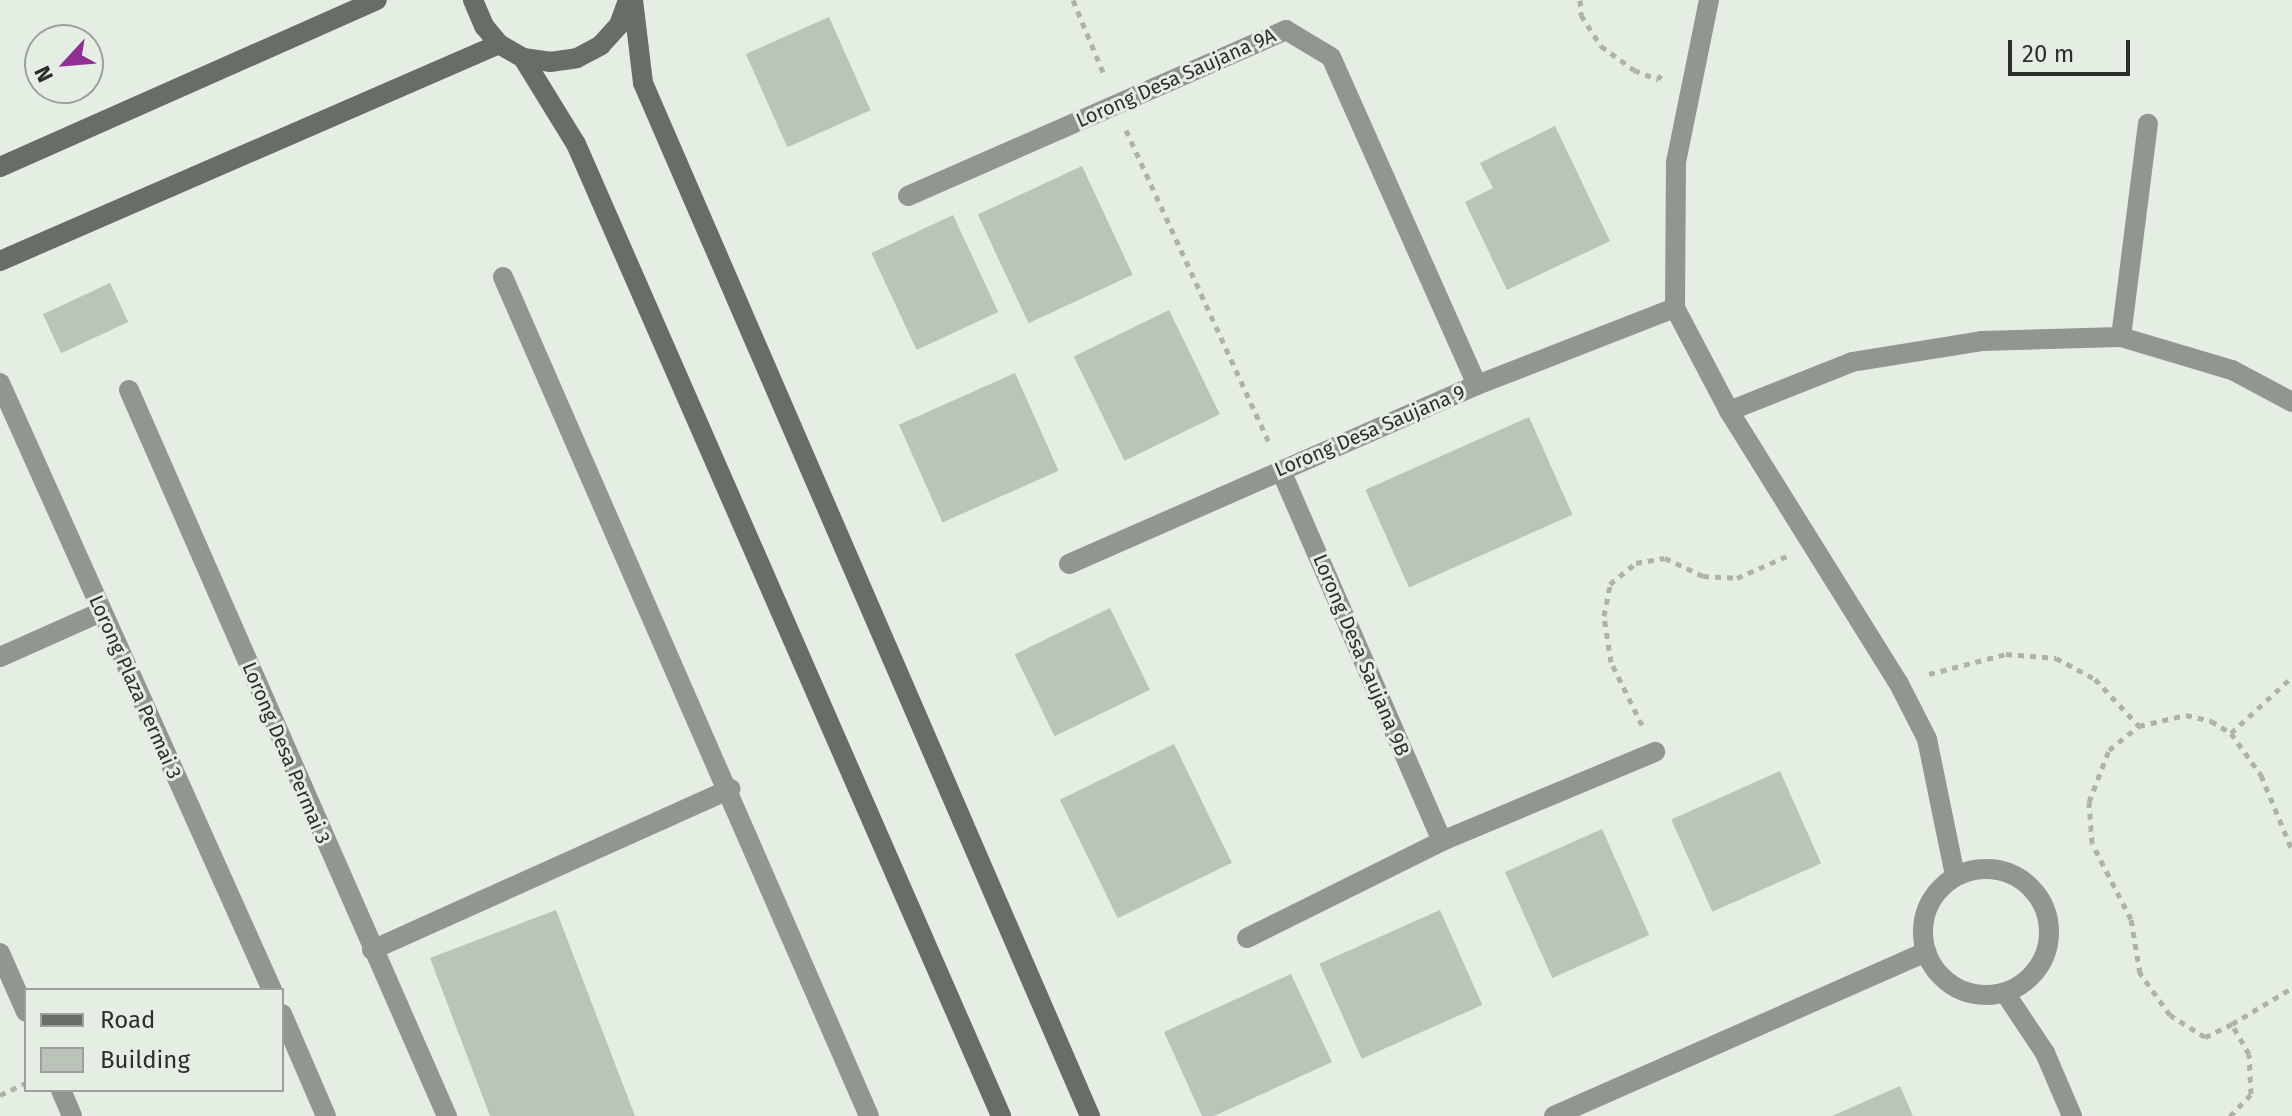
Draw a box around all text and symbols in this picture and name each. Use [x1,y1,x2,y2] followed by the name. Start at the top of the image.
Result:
[1072,23,1280,133] street label: Lorong Desa Saujana 9A
[24,24,104,104] north arrow
[2012,24,2134,74] scale bar
[2022,40,2074,68] text: 20 m
[28,61,59,86] text: N
[1271,380,1469,482] street label: Lorong Desa Saujana 9
[1308,550,1414,760] street label: Lorong Desa Saujana 9B
[84,591,186,783] street label: Lorong Plaza Permai 3
[237,659,335,847] street label: Lorong Desa Permai 3
[24,988,284,1092] legend
[100,1006,155,1034] text: Road
[100,1046,190,1074] text: Building

